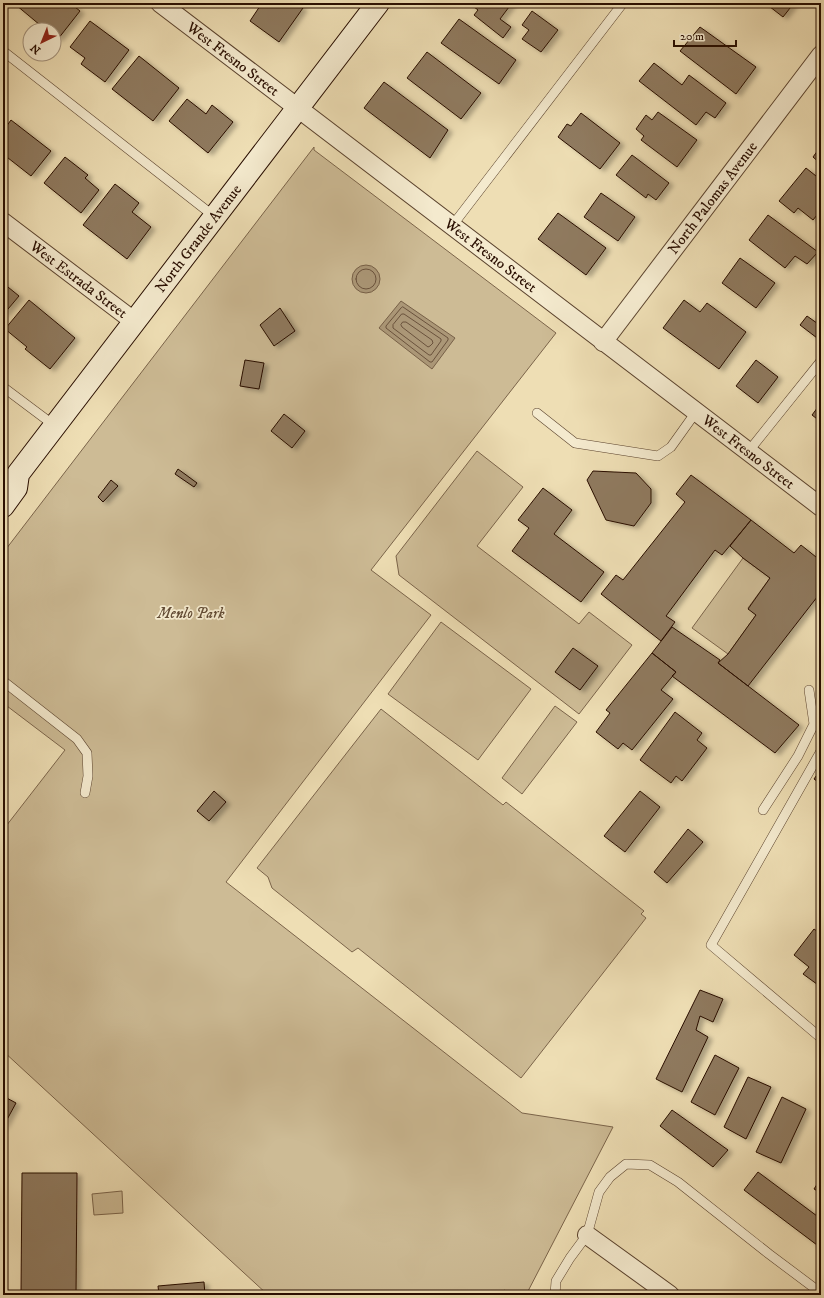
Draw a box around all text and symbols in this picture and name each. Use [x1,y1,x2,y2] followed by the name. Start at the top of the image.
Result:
[182,17,283,100] street label: West Fresno Street
[22,22,62,62] north arrow
[674,22,736,48] scale bar
[680,29,704,44] text: 20 m
[28,40,44,57] text: N
[664,138,761,258] street label: North Palomas Avenue
[151,180,246,296] street label: North Grande Avenue
[440,213,541,297] street label: West Fresno Street
[25,236,131,322] street label: West Estrada Street
[698,410,799,493] street label: West Fresno Street
[156,604,225,623] park label: Menlo Park

